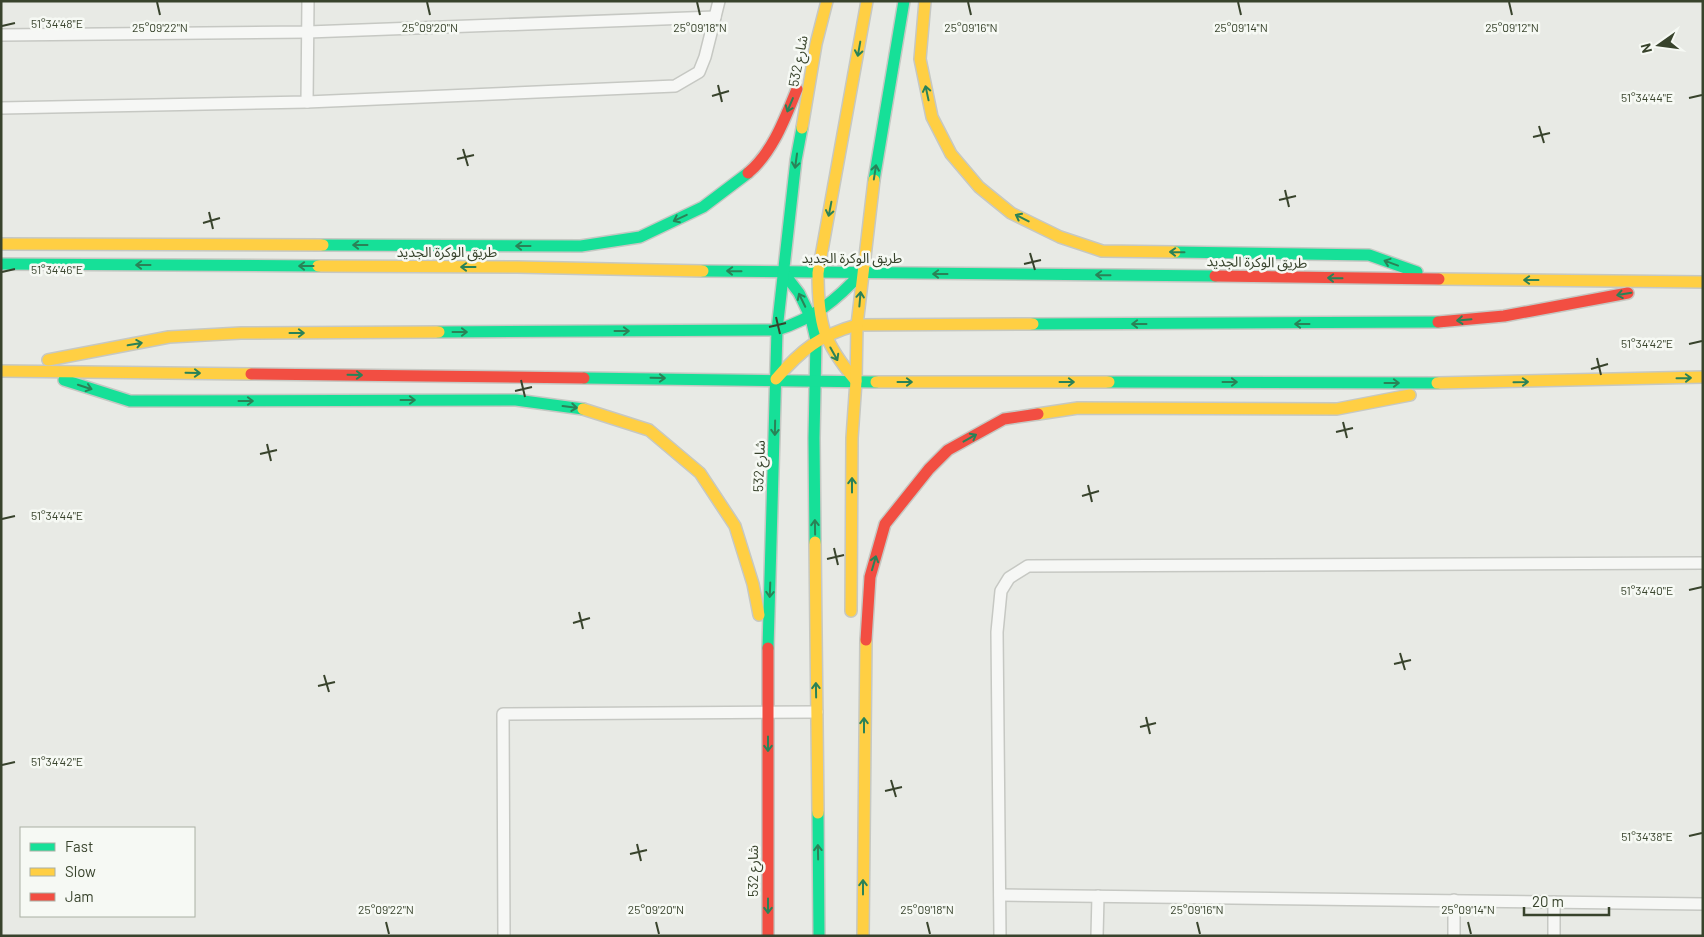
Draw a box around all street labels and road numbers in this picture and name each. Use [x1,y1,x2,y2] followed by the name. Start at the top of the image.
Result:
[784,34,814,89] street label: شارع 532
[397,243,497,262] street label: طريق الوكرة الجديد
[802,249,902,268] street label: طريق الوكرة الجديد
[1206,252,1307,273] street label: طريق الوكرة الجديد
[749,440,771,492] street label: شارع 532
[744,845,764,897] street label: شارع 532

